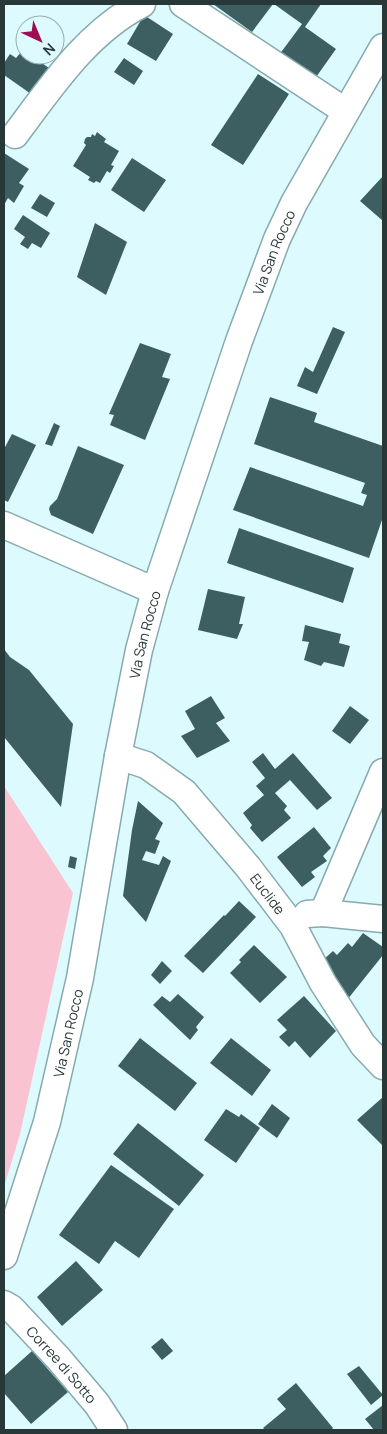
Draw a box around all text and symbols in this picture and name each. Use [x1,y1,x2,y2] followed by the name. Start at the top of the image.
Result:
[15,15,65,65] north arrow
[39,39,60,60] text: N
[248,206,299,297] street label: Via San Rocco
[124,588,164,680] street label: Via San Rocco
[246,869,290,918] street label: Euclide
[48,987,87,1079] street label: Via San Rocco
[23,1321,101,1407] street label: Corree di Sotto

